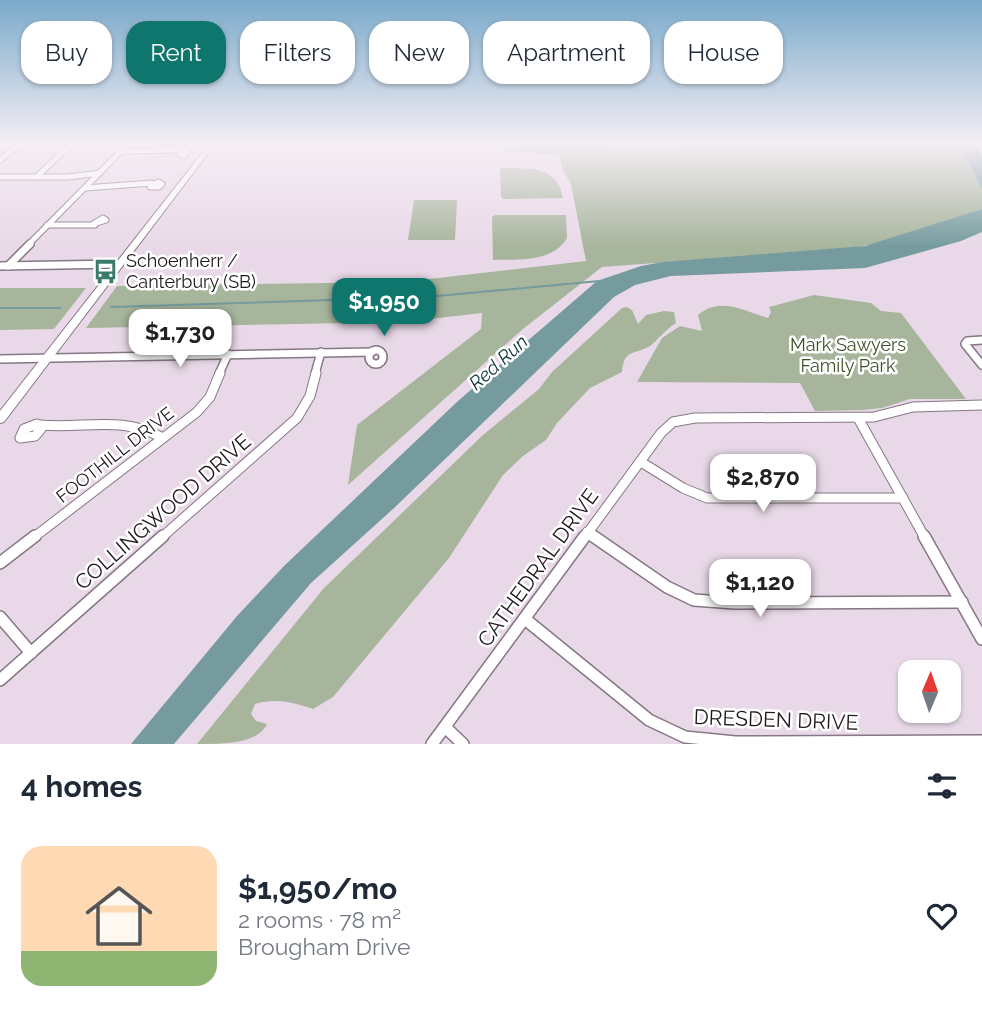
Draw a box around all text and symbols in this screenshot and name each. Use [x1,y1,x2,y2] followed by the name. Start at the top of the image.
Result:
[21,21,112,84] chip: Buy
[126,21,226,84] chip: Rent
[240,21,355,84] chip: Filters
[369,21,469,84] chip: New
[483,21,650,84] chip: Apartment
[664,21,783,84] chip: House
[126,250,256,292] place label: Schoenherr / Canterbury (SB)
[92,257,120,285] bus stop icon: Schoenherr / Canterbury (SB)
[327,278,441,338] pin: $1,950
[348,287,420,314] text: $1,950
[123,310,237,369] pin: $1,730
[145,318,215,345] text: $1,730
[464,330,532,394] water label: Red Run
[790,334,906,376] park label: Mark Sawyers Family Park
[52,402,178,507] street label: FOOTHILL DRIVE
[70,428,256,595] street label: COLLINGWOOD DRIVE
[706,454,820,514] pin: $2,870
[726,463,800,490] text: $2,870
[472,484,603,651] street label: CATHEDRAL DRIVE
[703,560,817,619] pin: $1,120
[725,568,795,595] text: $1,120
[898,660,961,723] north arrow
[898,660,961,723] map controls
[693,704,859,735] street label: DRESDEN DRIVE
[923,767,961,805] icon: filters
[21,769,142,804] text: 4 homes
[238,871,397,906] text: $1,950/mo
[77,874,161,958] icon: home
[923,897,961,935] icon: heart
[238,906,401,933] text: 2 rooms · 78 m²
[238,933,410,960] text: Brougham Drive

